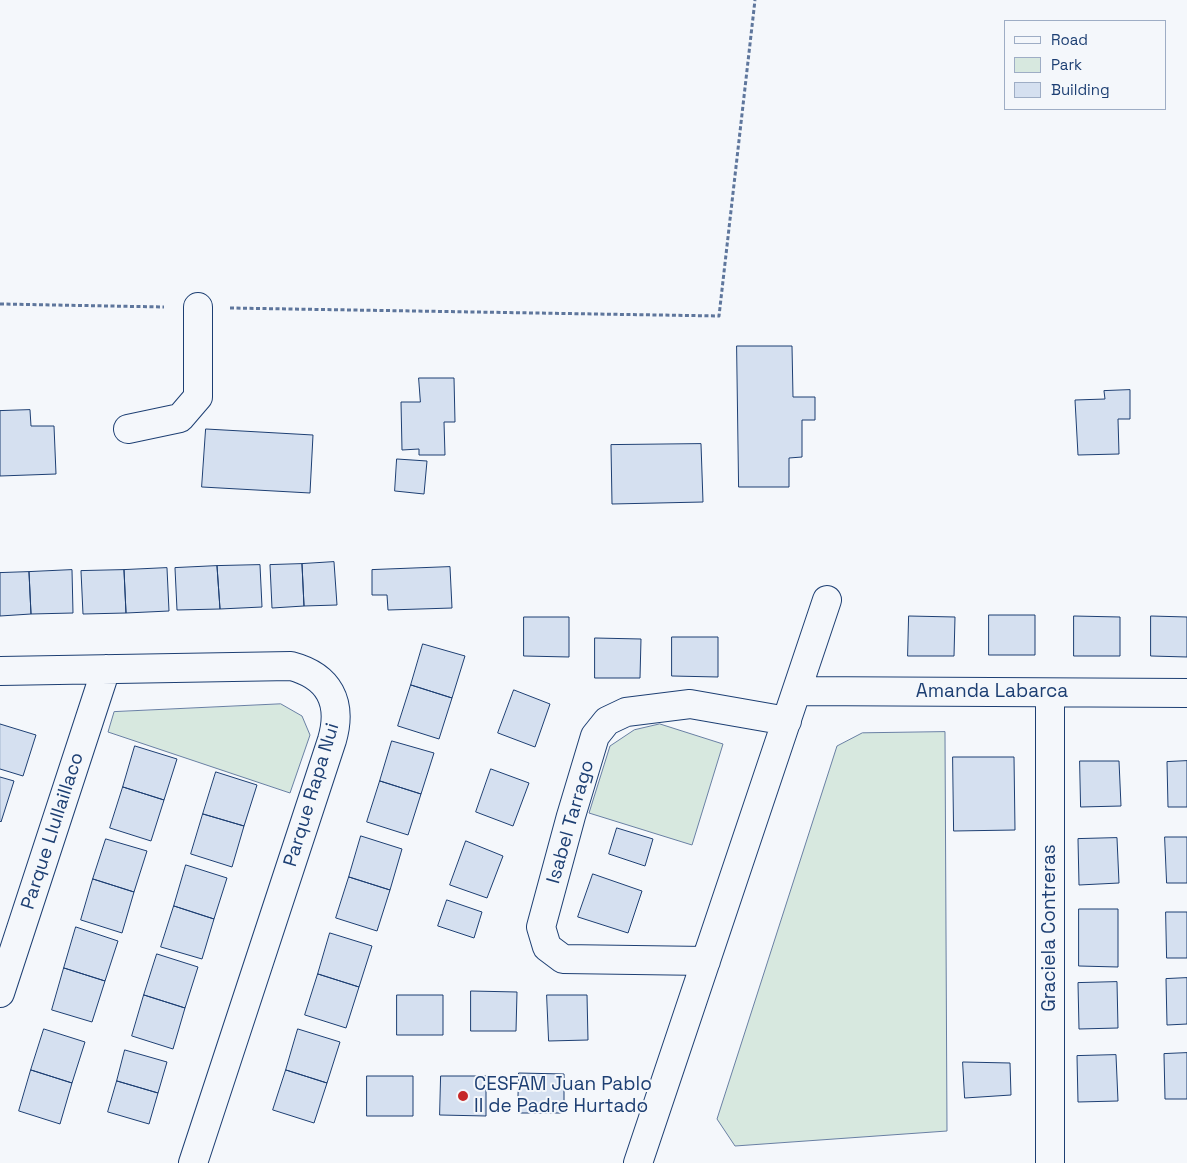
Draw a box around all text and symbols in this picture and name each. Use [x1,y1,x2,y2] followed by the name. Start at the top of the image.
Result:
[1004,20,1167,110] legend
[1051,30,1088,49] text: Road
[1051,55,1082,74] text: Park
[1051,80,1110,99] text: Building
[916,681,1068,703] street label: Amanda Labarca
[279,721,345,869] street label: Parque Rapa Nui
[17,750,89,912] street label: Parque Llullaillaco
[542,758,600,886] street label: Isabel Tarrago
[1039,844,1061,1012] street label: Graciela Contreras
[474,1074,652,1118] place label: CESFAM Juan Pablo II de Padre Hurtado
[456,1089,470,1103] marker: CESFAM Juan Pablo II de Padre Hurtado

